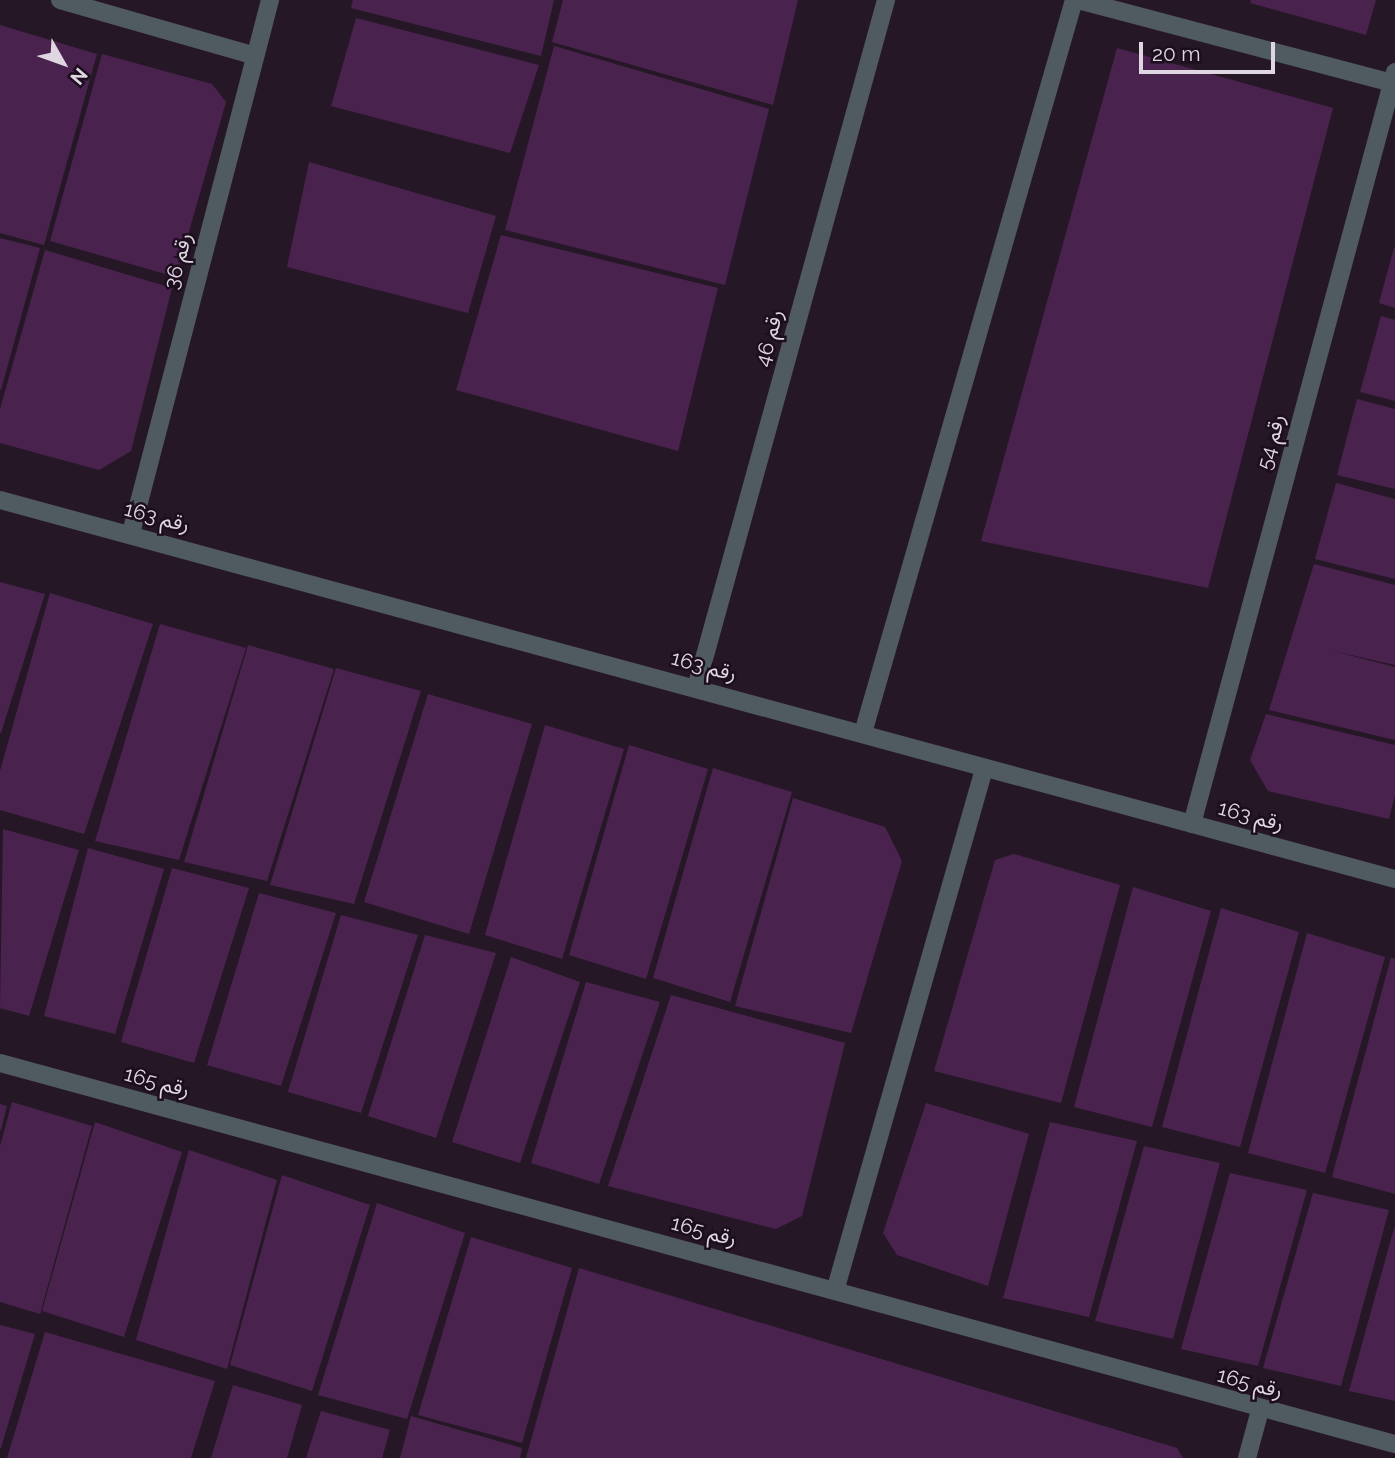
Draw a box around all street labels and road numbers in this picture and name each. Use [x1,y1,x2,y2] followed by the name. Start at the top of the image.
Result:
[158,230,198,292] street label: رقم 36
[749,307,789,369] street label: رقم 46
[1252,411,1290,473] street label: رقم 54
[122,496,192,538] street label: رقم 163
[669,645,739,687] street label: رقم 163
[1216,795,1286,837] street label: رقم 163
[122,1061,192,1103] street label: رقم 165
[669,1210,739,1252] street label: رقم 165
[1215,1362,1285,1404] street label: رقم 165

